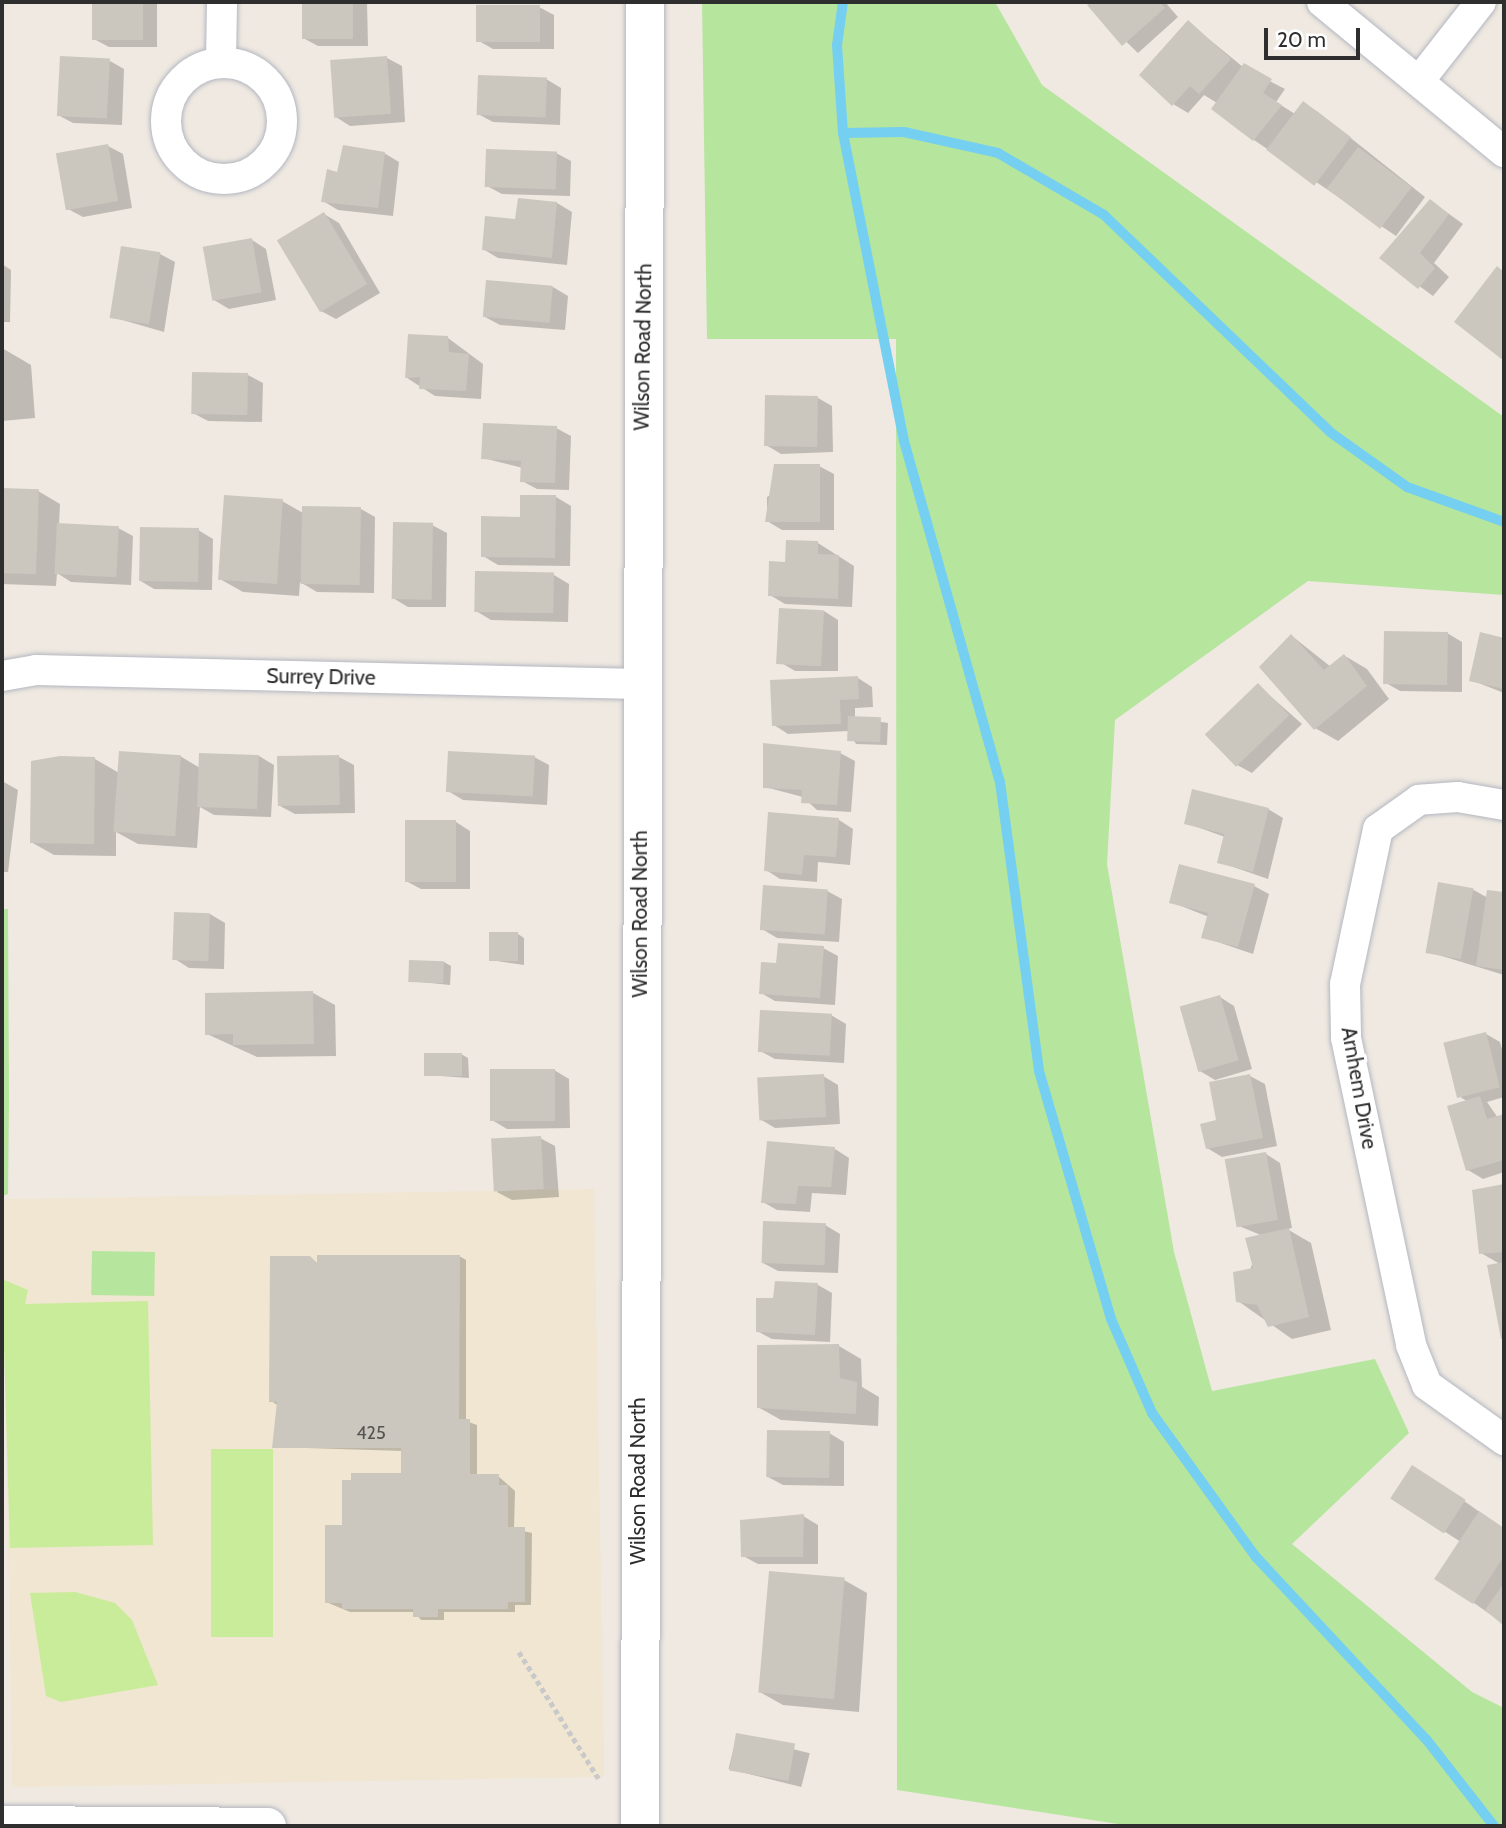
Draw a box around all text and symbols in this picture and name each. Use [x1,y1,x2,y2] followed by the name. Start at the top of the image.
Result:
[1268,14,1364,58] scale bar
[1277,27,1326,52] text: 20 m
[629,263,657,431] street label: Wilson Road North
[266,663,376,691] street label: Surrey Drive
[627,830,653,998] street label: Wilson Road North
[1336,1025,1382,1151] street label: Arnhem Drive
[625,1397,651,1565] street label: Wilson Road North
[356,1422,386,1444] house number: 425

